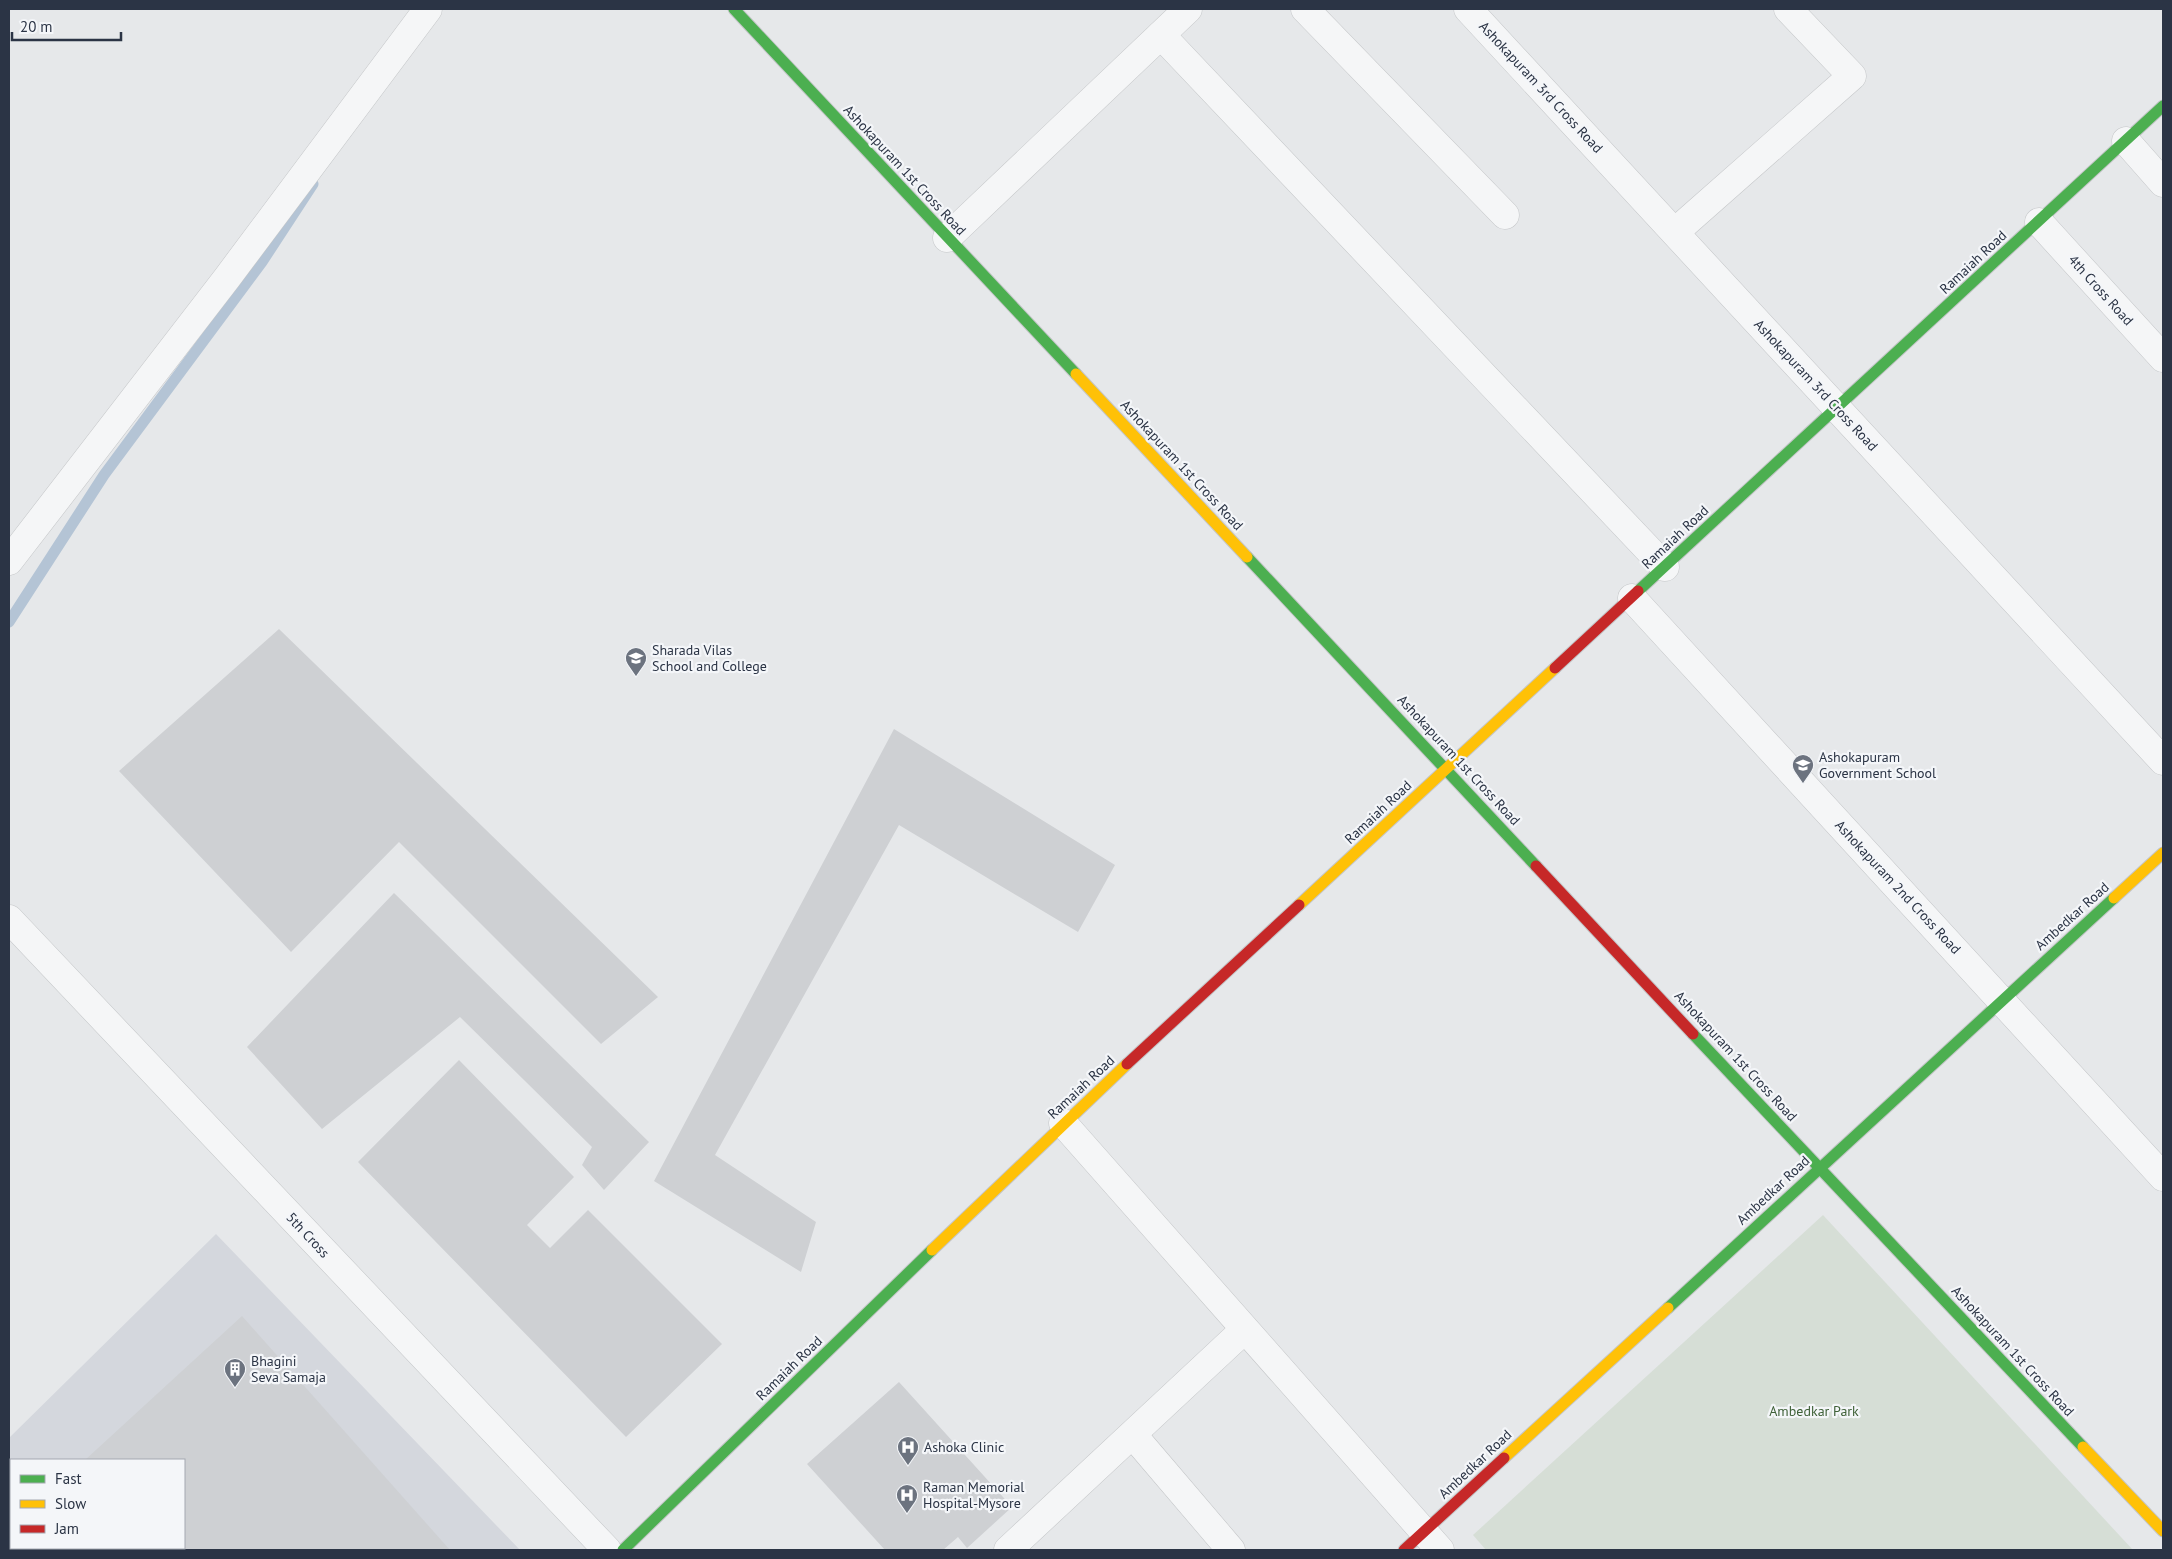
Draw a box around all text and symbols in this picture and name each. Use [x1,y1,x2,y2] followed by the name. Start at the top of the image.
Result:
[12,10,121,42] scale bar
[20,17,53,36] text: 20 m
[1475,17,1607,157] street label: Ashokapuram 3rd Cross Road
[840,101,970,239] street label: Ashokapuram 1st Cross Road
[1936,226,2010,298] street label: Ramaiah Road
[2065,251,2137,329] street label: 4th Cross Road
[1750,315,1882,455] street label: Ashokapuram 3rd Cross Road
[1117,396,1247,534] street label: Ashokapuram 1st Cross Road
[1638,501,1712,573] street label: Ramaiah Road
[652,641,767,675] place label: Sharada Vilas School and College
[624,646,648,677] school or university icon: Sharada Vilas School and College
[1394,691,1524,829] street label: Ashokapuram 1st Cross Road
[1819,748,1936,782] place label: Ashokapuram Government School
[1791,753,1815,784] school or university icon: Ashokapuram Government School
[1341,776,1415,848] street label: Ramaiah Road
[1831,816,1965,958] street label: Ashokapuram 2nd Cross Road
[2031,878,2113,954] street label: Ambedkar Road
[1671,987,1801,1125] street label: Ashokapuram 1st Cross Road
[1044,1051,1118,1123] street label: Ramaiah Road
[1733,1152,1813,1228] street label: Ambedkar Road
[282,1209,334,1262] street label: 5th Cross
[1948,1282,2078,1420] street label: Ashokapuram 1st Cross Road
[752,1332,826,1404] street label: Ramaiah Road
[251,1352,326,1386] place label: Bhagini Seva Samaja
[223,1357,247,1388] building icon: Bhagini Seva Samaja
[1769,1402,1859,1420] park label: Ambedkar Park
[1435,1426,1515,1502] street label: Ambedkar Road
[896,1435,920,1466] hospital icon: Ashoka Clinic
[924,1438,1004,1456] place label: Ashoka Clinic
[10,1459,185,1549] legend
[55,1469,82,1488] text: Fast
[923,1478,1024,1512] place label: Raman Memorial Hospital-Mysore
[895,1483,919,1514] hospital icon: Raman Memorial Hospital-Mysore
[55,1494,86,1513] text: Slow
[54,1519,79,1538] text: Jam

